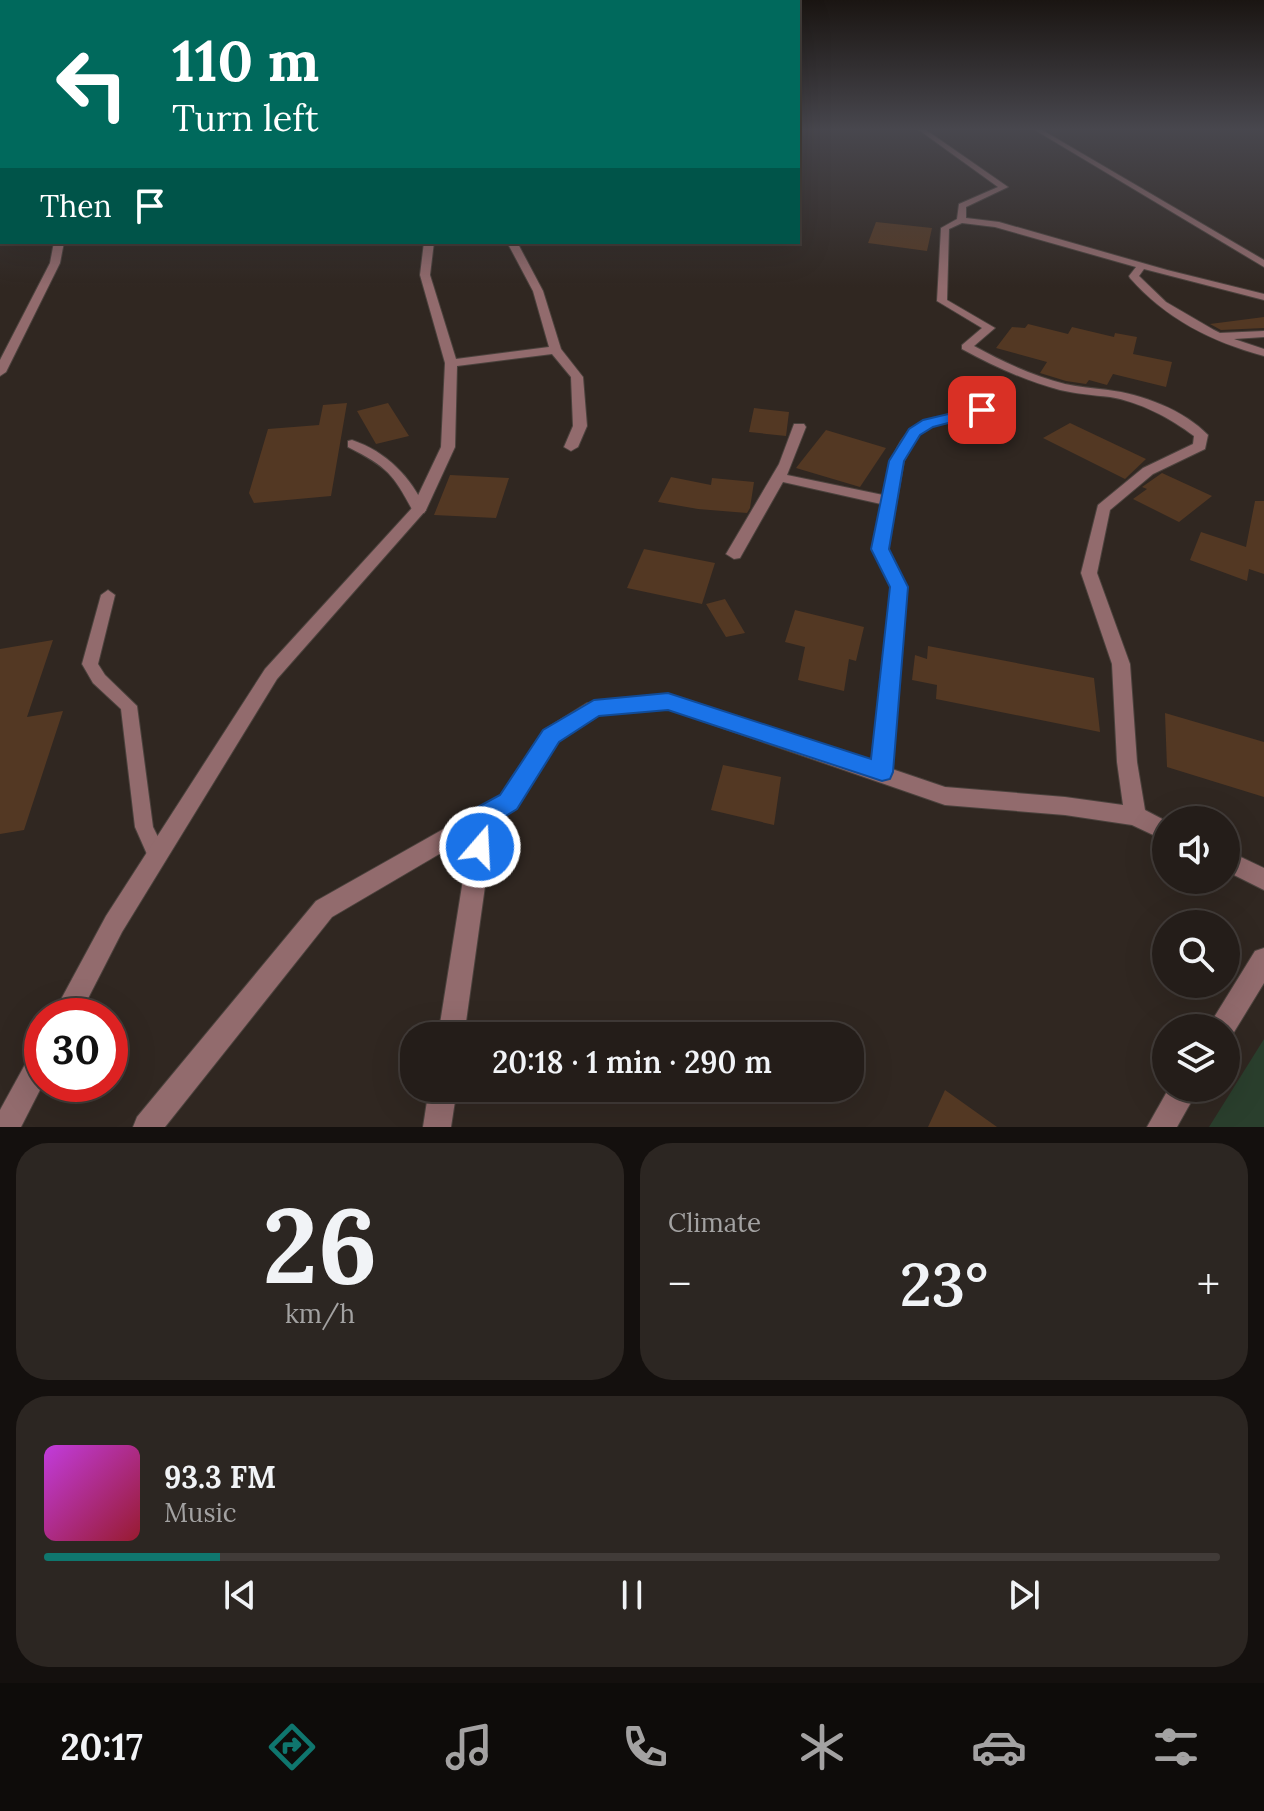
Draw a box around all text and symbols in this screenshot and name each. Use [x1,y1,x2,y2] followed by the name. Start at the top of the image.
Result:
[172,25,319,96] text: 110 m
[40,32,144,136] icon: left
[172,95,319,141] text: Turn left
[128,184,172,228] icon: arrive
[40,187,112,225] text: Then
[948,376,1016,444] pin
[960,388,1004,432] icon: arrive
[438,805,522,889] position arrow
[1152,806,1240,1102] map controls
[1152,806,1240,894] button: sound
[1152,910,1240,998] button: search
[24,998,128,1102] speed limit sign: 30
[1152,1014,1240,1102] button: layers
[492,1043,772,1081] text: 20:18 · 1 min · 290 m
[262,1178,378,1311] text: 26
[668,1206,761,1239] text: Climate
[900,1246,988,1322] text: 23°
[668,1256,691,1312] text: −
[1197,1256,1220,1312] text: +
[285,1297,355,1330] text: km/h
[164,1458,276,1496] text: 93.3 FM
[164,1496,237,1529] text: Music
[218,1573,262,1617] icon: previous
[610,1573,654,1617] icon: pause
[1002,1573,1046,1617] icon: next
[264,1719,320,1775] icon: directions
[441,1719,497,1775] icon: music
[617,1719,673,1775] icon: phone
[794,1719,850,1775] icon: climate
[971,1719,1027,1775] icon: car
[1148,1719,1204,1775] icon: filters
[60,1724,143,1770] text: 20:17

